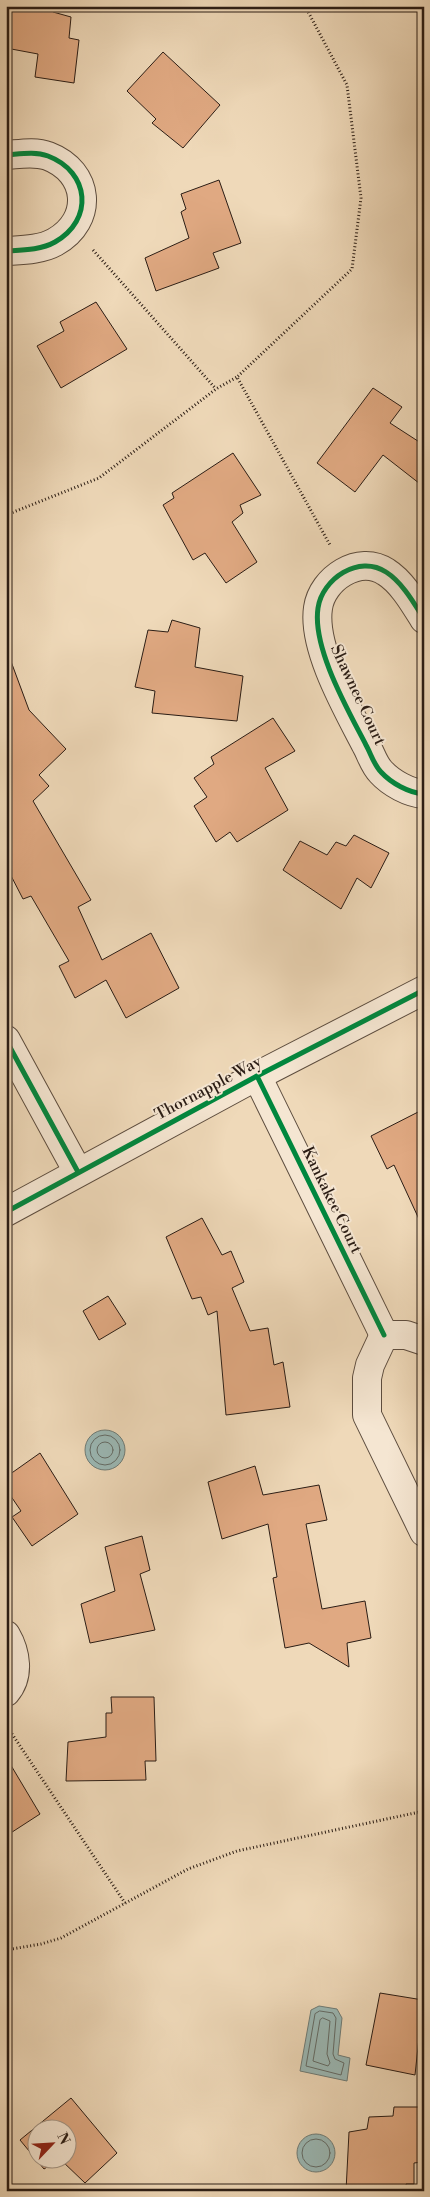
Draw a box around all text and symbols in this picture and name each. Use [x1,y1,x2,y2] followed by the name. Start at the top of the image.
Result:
[326,641,390,749] street label: Shawnee Court
[151,1051,265,1125] street label: Thornapple Way
[297,1143,367,1257] street label: Kankakee Court
[28,2120,78,2170] north arrow
[52,2130,73,2148] text: N

